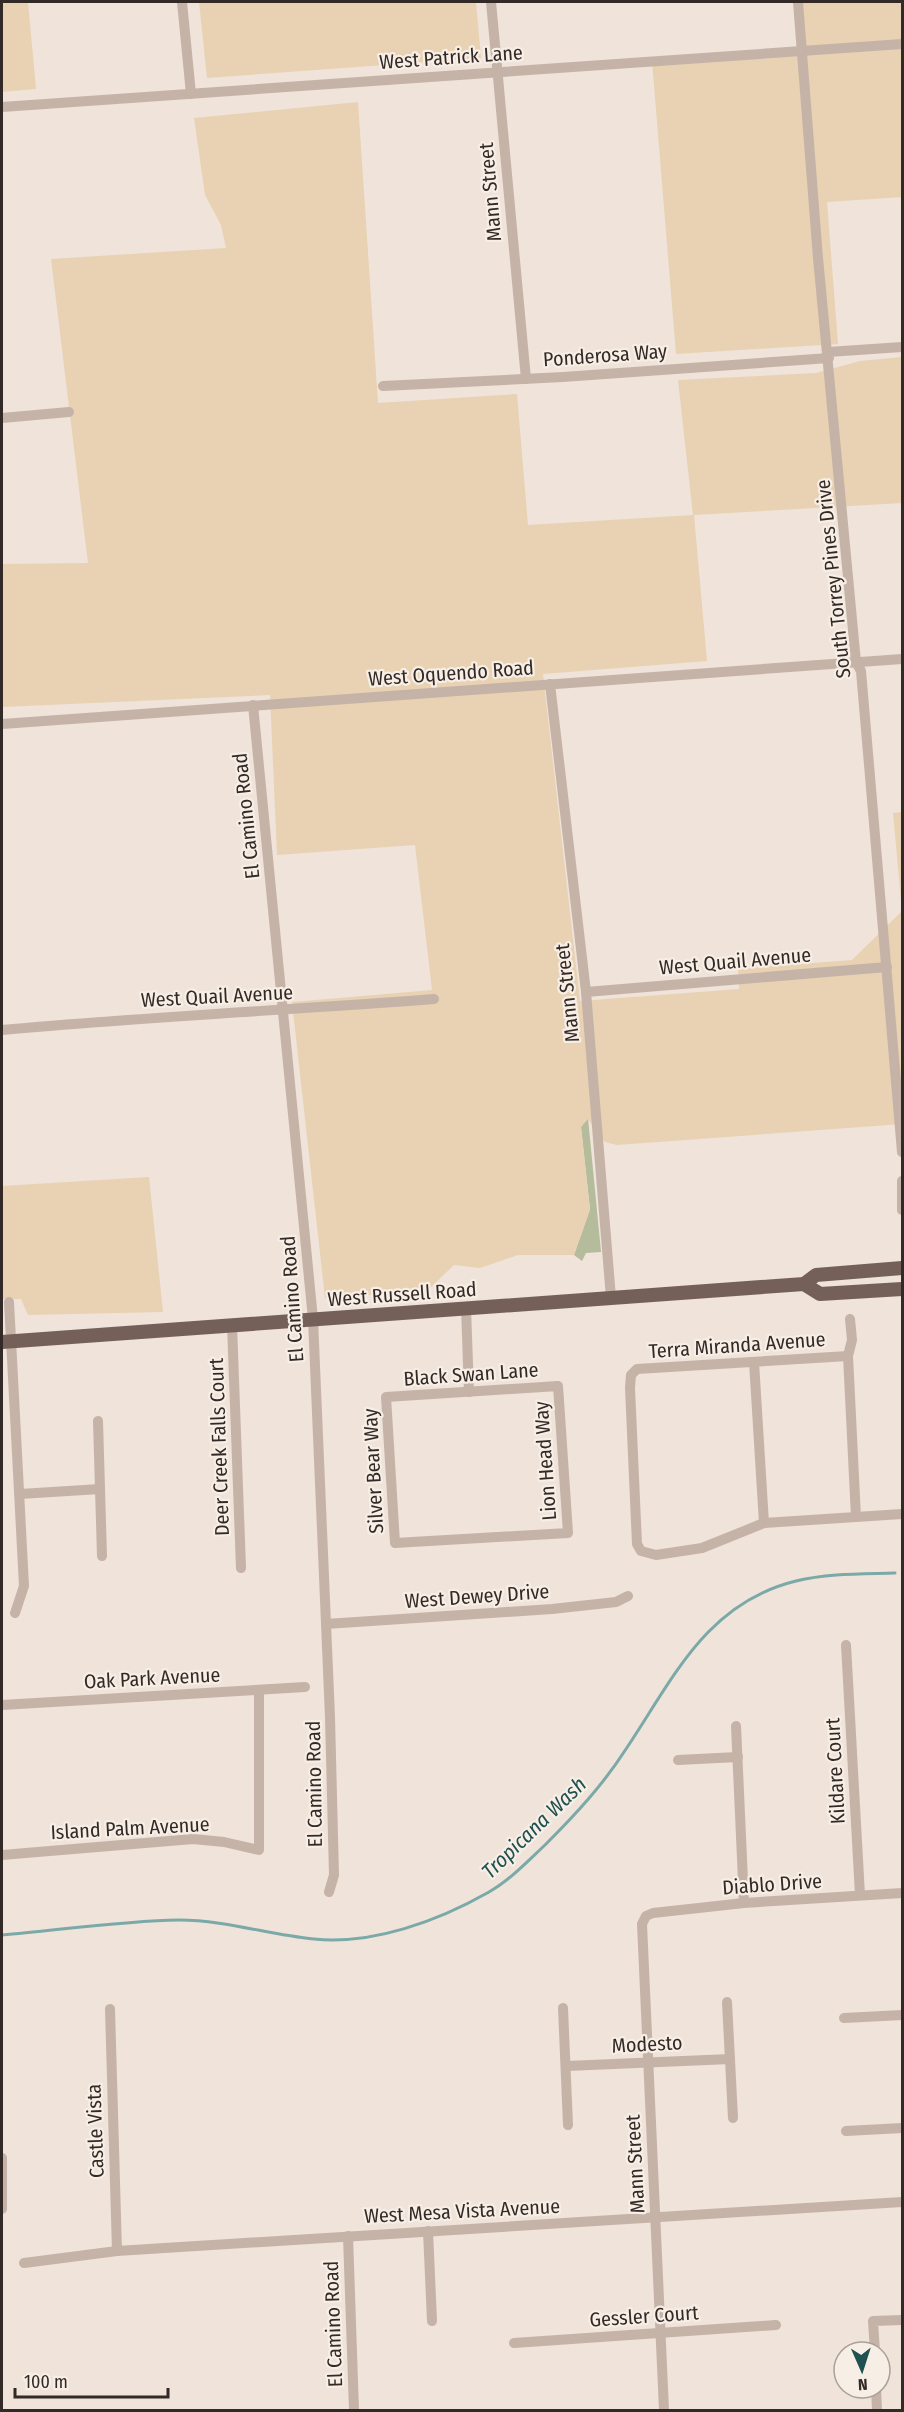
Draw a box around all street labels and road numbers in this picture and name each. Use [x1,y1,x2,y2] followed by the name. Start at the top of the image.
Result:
[378,40,524,74] street label: West Patrick Lane
[474,141,506,242] street label: Mann Street
[542,339,668,371] street label: Ponderosa Way
[811,478,855,680] street label: South Torrey Pines Drive
[367,655,535,691] street label: West Oquendo Road
[227,752,265,880] street label: El Camino Road
[550,942,584,1043] street label: Mann Street
[658,942,812,980] street label: West Quail Avenue
[140,980,294,1012] street label: West Quail Avenue
[276,1235,308,1363] street label: El Camino Road
[327,1277,477,1311] street label: West Russell Road
[648,1327,826,1363] street label: Terra Miranda Avenue
[204,1357,234,1537] street label: Deer Creek Falls Court
[403,1357,539,1391] street label: Black Swan Lane
[529,1400,561,1521] street label: Lion Head Way
[358,1408,388,1534] street label: Silver Bear Way
[404,1579,550,1613] street label: West Dewey Drive
[83,1662,221,1694] street label: Oak Park Avenue
[820,1717,850,1825] street label: Kildare Court
[301,1720,327,1848] street label: El Camino Road
[50,1812,210,1844] street label: Island Palm Avenue
[721,1869,823,1899] street label: Diablo Drive
[611,2030,683,2058] street label: Modesto
[81,2083,109,2179] street label: Castle Vista
[620,2113,650,2214] street label: Mann Street
[363,2194,561,2228] street label: West Mesa Vista Avenue
[319,2260,347,2388] street label: El Camino Road
[589,2300,700,2332] street label: Gessler Court

